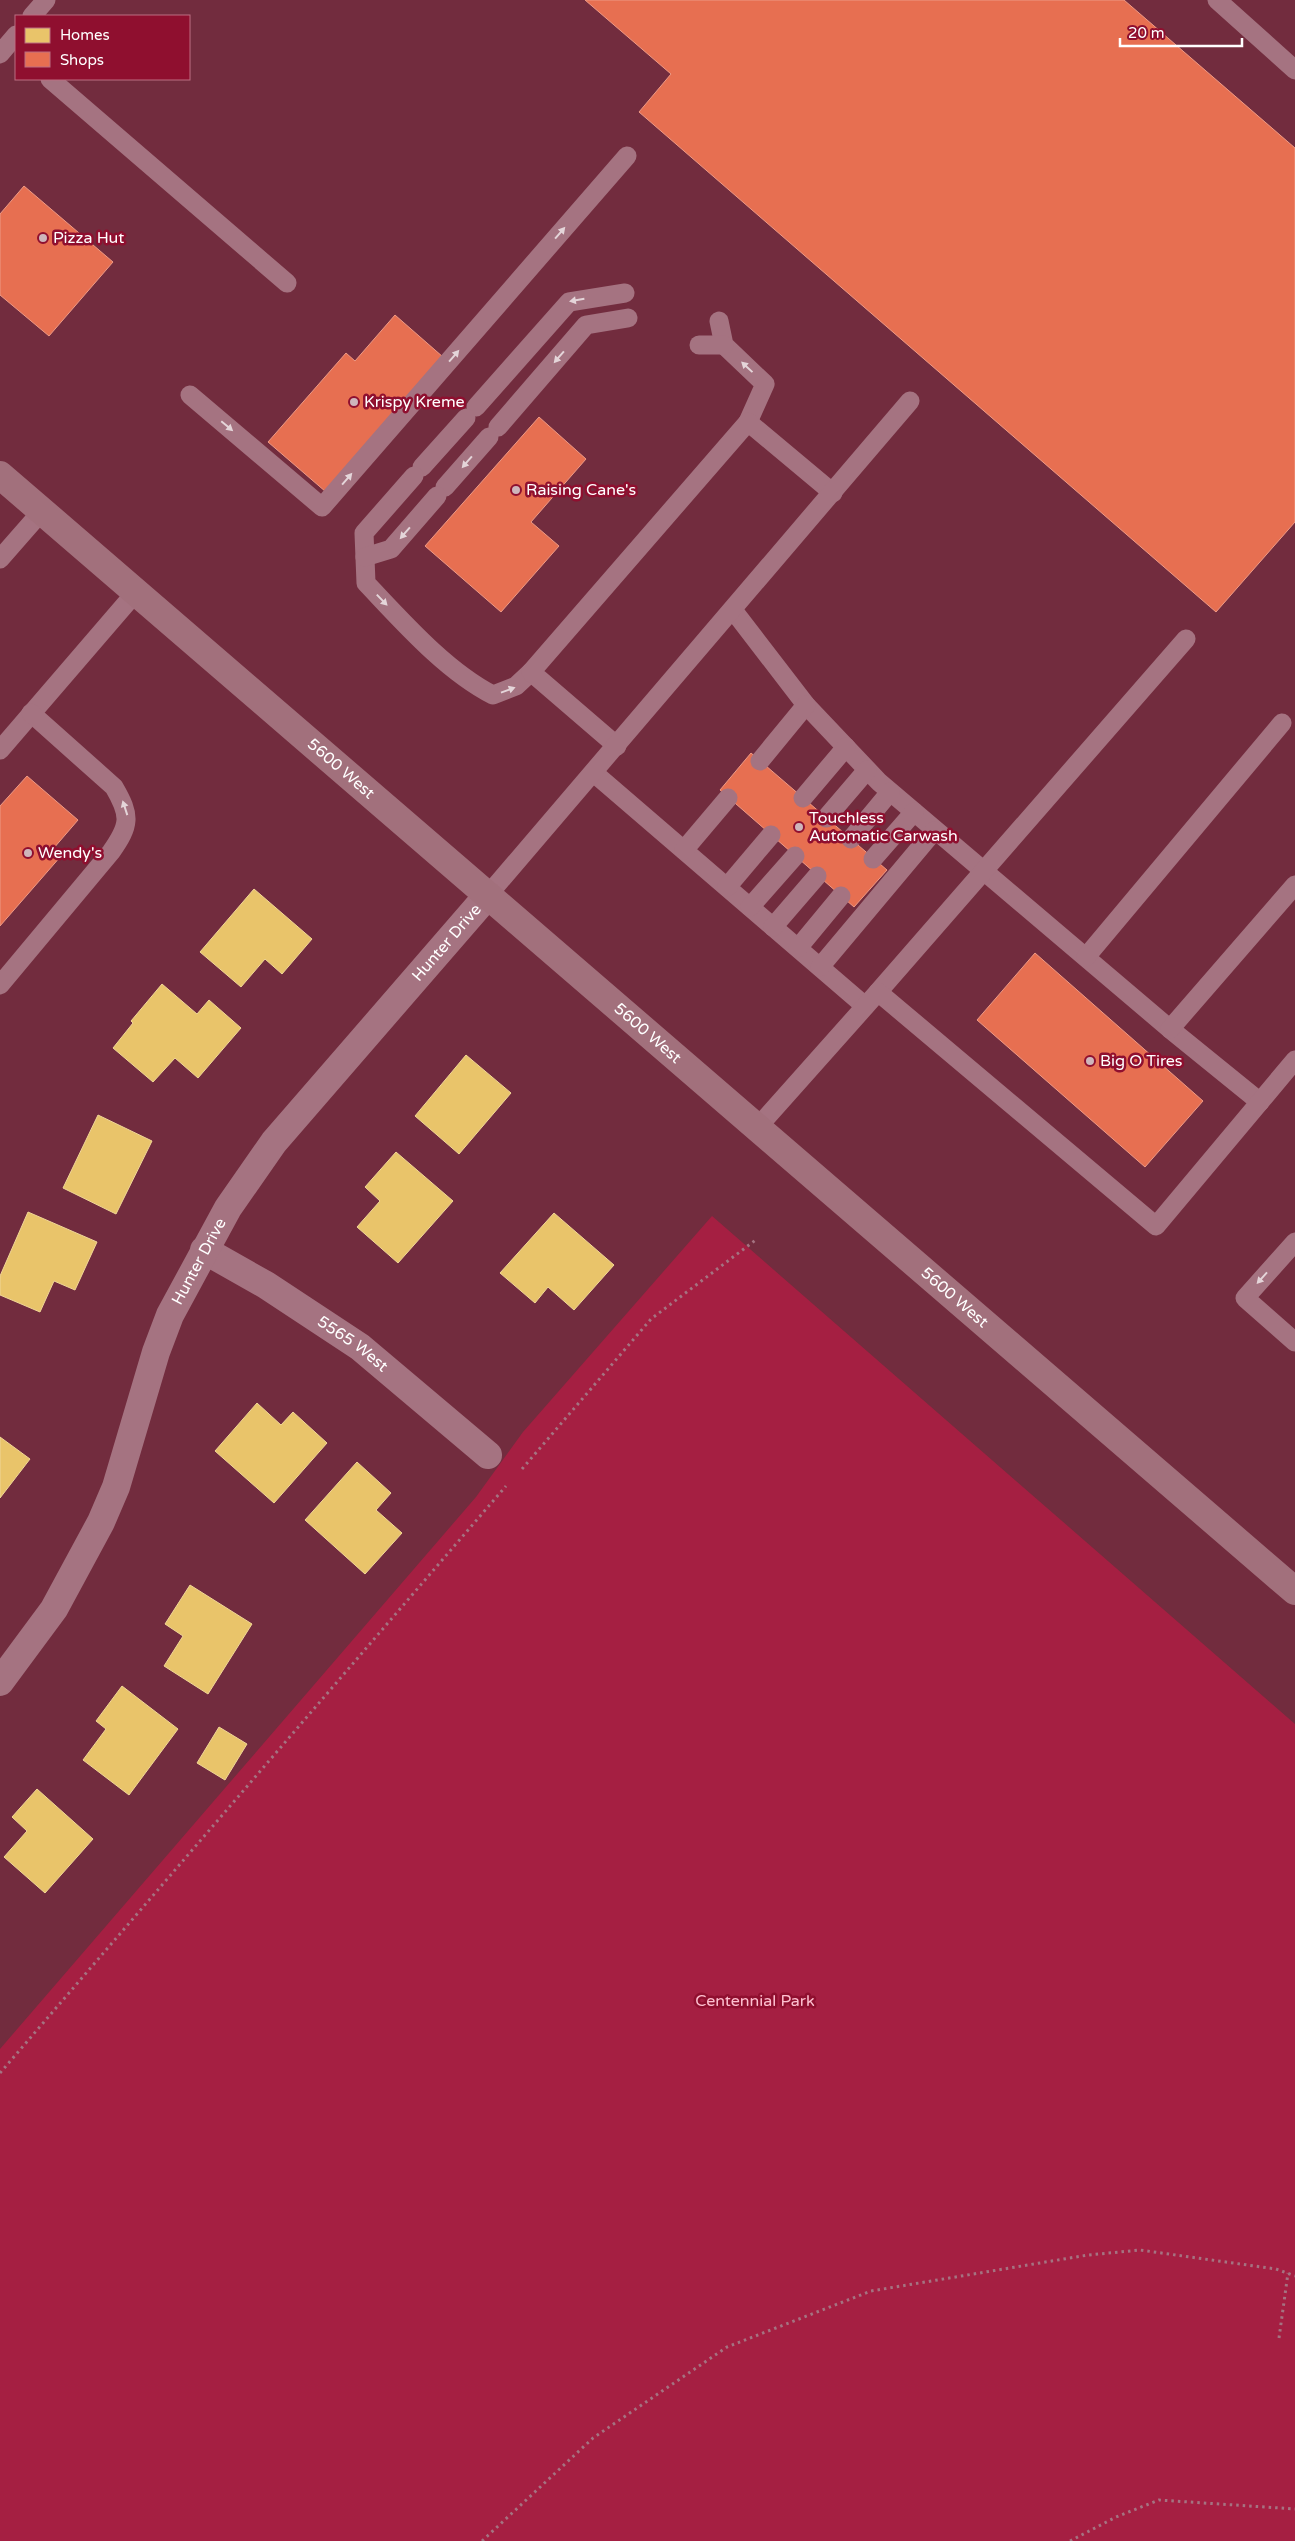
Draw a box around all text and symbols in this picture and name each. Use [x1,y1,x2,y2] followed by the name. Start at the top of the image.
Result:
[15,15,190,80] legend
[1120,15,1242,47] scale bar
[1128,24,1165,42] text: 20 m
[60,26,110,44] text: Homes
[60,51,104,69] text: Shops
[53,228,124,248] place label: Pizza Hut
[554,228,566,240] one-way arrow
[37,232,49,244] marker: Pizza Hut
[569,297,585,305] one-way arrow
[448,350,459,363] one-way arrow
[553,350,565,362] one-way arrow
[742,361,754,373] one-way arrow
[364,392,465,412] place label: Krispy Kreme
[348,396,360,408] marker: Krispy Kreme
[221,421,234,432] one-way arrow
[462,455,473,468] one-way arrow
[341,473,353,485] one-way arrow
[526,480,636,500] place label: Raising Cane's
[510,484,522,496] marker: Raising Cane's
[400,526,411,539] one-way arrow
[376,593,388,605] one-way arrow
[500,685,515,693] one-way arrow
[303,734,379,803] street label: 5600 West
[120,801,128,816] one-way arrow
[809,808,958,846] place label: Touchless Automatic Carwash
[793,821,805,833] marker: Touchless Automatic Carwash
[38,843,102,863] place label: Wendy's
[22,847,34,859] marker: Wendy's
[408,900,486,986] street label: Hunter Drive
[610,999,686,1068] street label: 5600 West
[1100,1051,1183,1071] place label: Big O Tires
[1084,1055,1096,1067] marker: Big O Tires
[167,1215,231,1308] street label: Hunter Drive
[917,1263,992,1332] street label: 5600 West
[1256,1272,1268,1284] one-way arrow
[313,1312,392,1376] street label: 5565 West
[695,1991,815,2011] park label: Centennial Park

